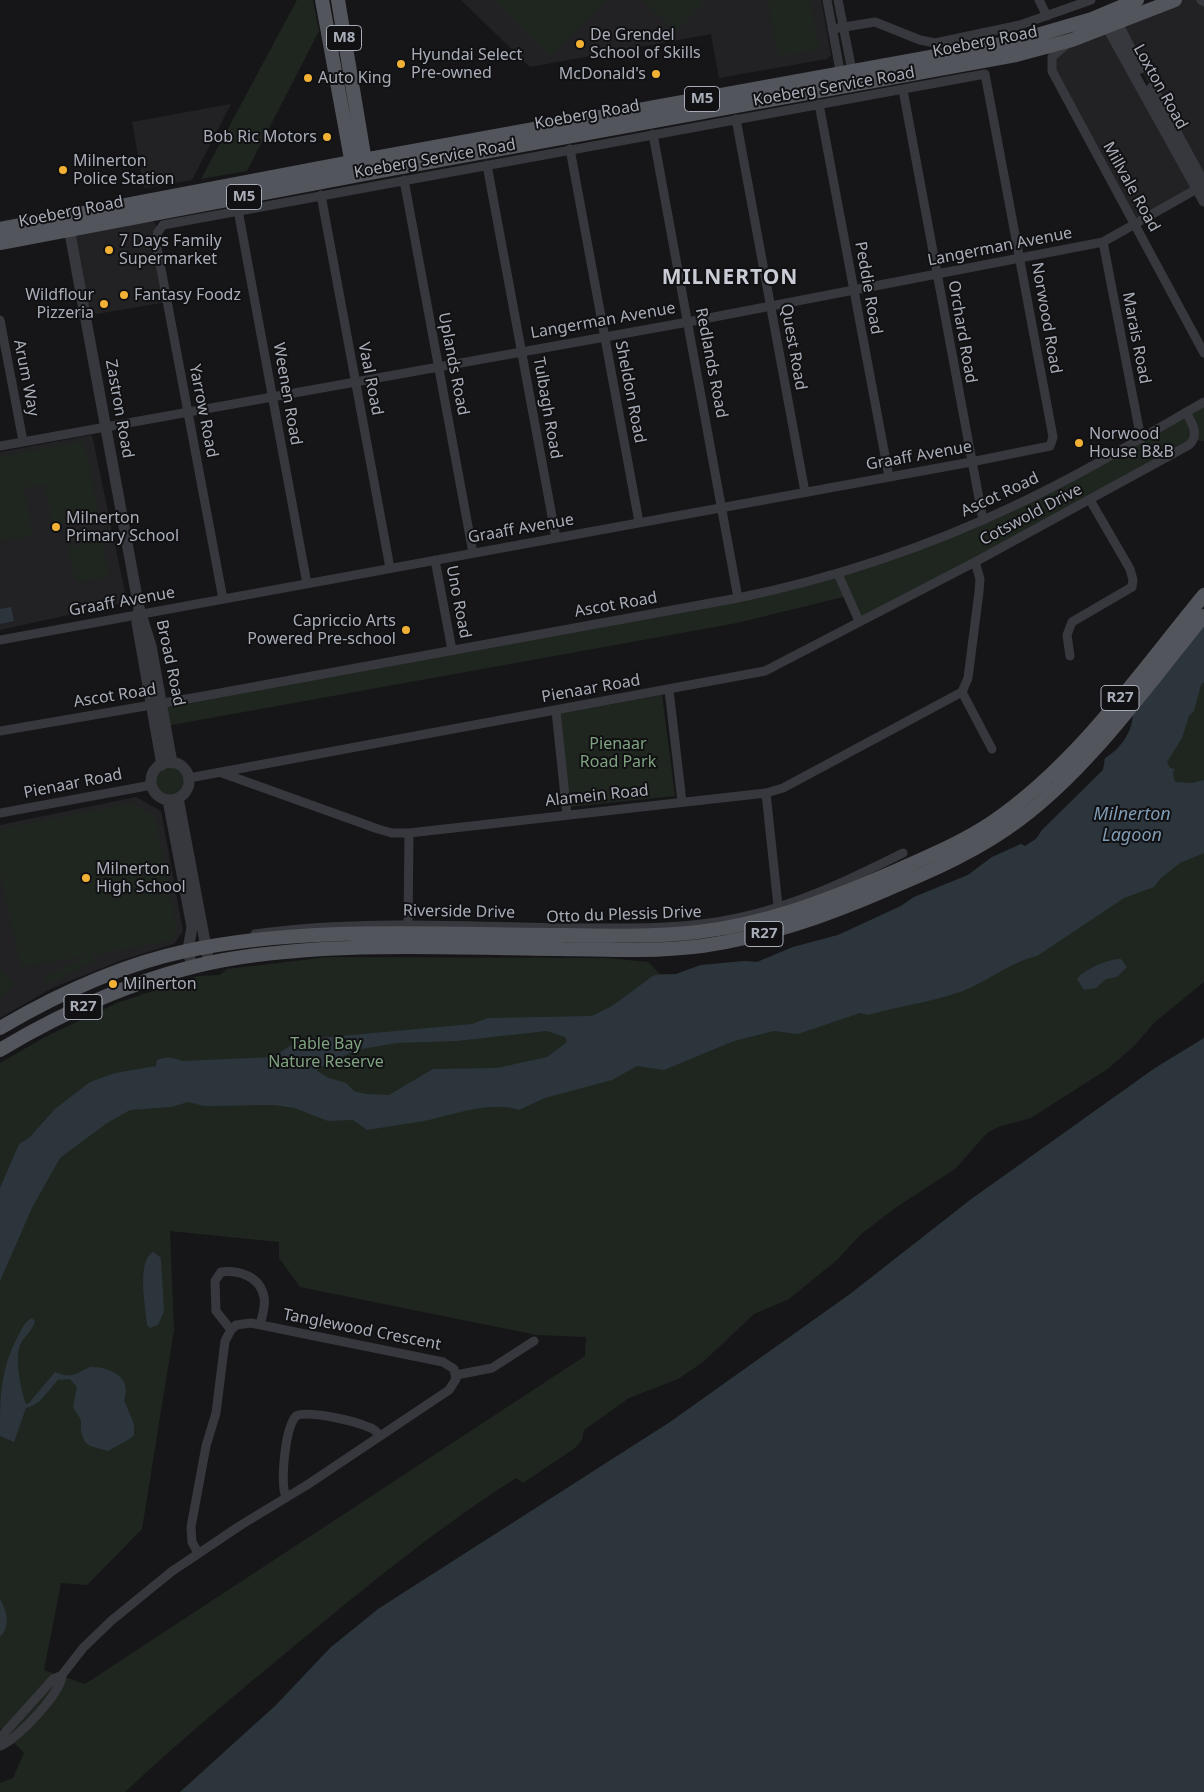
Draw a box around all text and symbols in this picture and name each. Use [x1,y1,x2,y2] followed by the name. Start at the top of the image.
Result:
[931,22,1039,62] street label: Koeberg Road
[590,25,701,63] place label: De Grendel School of Skills
[326,26,362,50] road number: M8
[574,38,586,50] marker: De Grendel School of Skills
[1129,41,1191,133] street label: Loxton Road
[411,45,522,83] place label: Hyundai Select Pre-owned
[395,58,407,70] marker: Hyundai Select Pre-owned
[752,63,916,111] street label: Koeberg Service Road
[559,64,646,84] place label: McDonald's
[318,68,391,88] place label: Auto King
[650,68,662,80] marker: McDonald's
[302,72,314,84] marker: Auto King
[684,86,720,112] road number: M5
[533,96,641,134] street label: Koeberg Road
[203,127,317,147] place label: Bob Ric Motors
[321,131,333,143] marker: Bob Ric Motors
[353,135,517,183] street label: Koeberg Service Road
[1098,139,1164,235] street label: Millvale Road
[73,151,174,189] place label: Milnerton Police Station
[57,164,69,176] marker: Milnerton Police Station
[226,184,262,210] road number: M5
[17,192,125,232] street label: Koeberg Road
[926,224,1074,270] street label: Langerman Avenue
[119,231,222,269] place label: 7 Days Family Supermarket
[850,240,886,336] street label: Peddie Road
[103,244,115,256] marker: 7 Days Family Supermarket
[1027,261,1065,375] street label: Norwood Road
[661,265,799,291] district label: MILNERTON
[944,279,980,385] street label: Orchard Road
[25,285,94,323] place label: Wildflour Pizzeria
[134,285,241,305] place label: Fantasy Foodz
[118,289,130,301] marker: Fantasy Foodz
[1118,290,1154,386] street label: Marais Road
[98,298,110,310] marker: Wildflour Pizzeria
[529,299,677,343] street label: Langerman Avenue
[776,302,810,392] street label: Quest Road
[691,306,731,420] street label: Redlands Road
[434,311,472,417] street label: Uplands Road
[9,338,43,418] street label: Arum Way
[611,339,649,445] street label: Sheldon Road
[269,341,305,447] street label: Weenen Road
[354,341,386,417] street label: Vaal Road
[529,355,565,461] street label: Tulbagh Road
[101,358,137,460] street label: Zastron Road
[185,363,221,459] street label: Yarrow Road
[1089,424,1174,462] place label: Norwood House B&B
[865,437,973,475] street label: Graaff Avenue
[1073,437,1085,449] marker: Norwood House B&B
[958,469,1042,521] street label: Ascot Road
[977,480,1085,550] street label: Cotswold Drive
[66,508,179,546] place label: Milnerton Primary School
[467,510,575,548] street label: Graaff Avenue
[50,521,62,533] marker: Milnerton Primary School
[442,564,474,640] street label: Uno Road
[68,583,176,621] street label: Graaff Avenue
[573,588,659,622] street label: Ascot Road
[247,611,396,649] place label: Capriccio Arts Powered Pre-school
[151,618,189,708] street label: Broad Road
[400,624,412,636] marker: Capriccio Arts Powered Pre-school
[540,671,642,707] street label: Pienaar Road
[72,680,158,712] street label: Ascot Road
[1101,686,1139,710] road number: R27
[580,734,656,772] park label: Pienaar Road Park
[22,765,124,803] street label: Pienaar Road
[544,781,650,811] street label: Alamein Road
[1093,804,1171,846] water label: Milnerton Lagoon
[96,859,186,897] place label: Milnerton High School
[80,872,92,884] marker: Milnerton High School
[403,901,515,923] street label: Riverside Drive
[546,903,702,927] street label: Otto du Plessis Drive
[745,922,783,946] road number: R27
[123,974,197,994] place label: Milnerton
[107,978,119,990] marker: Milnerton
[64,994,102,1020] road number: R27
[268,1034,384,1072] park label: Table Bay Nature Reserve
[281,1305,443,1355] street label: Tanglewood Crescent

